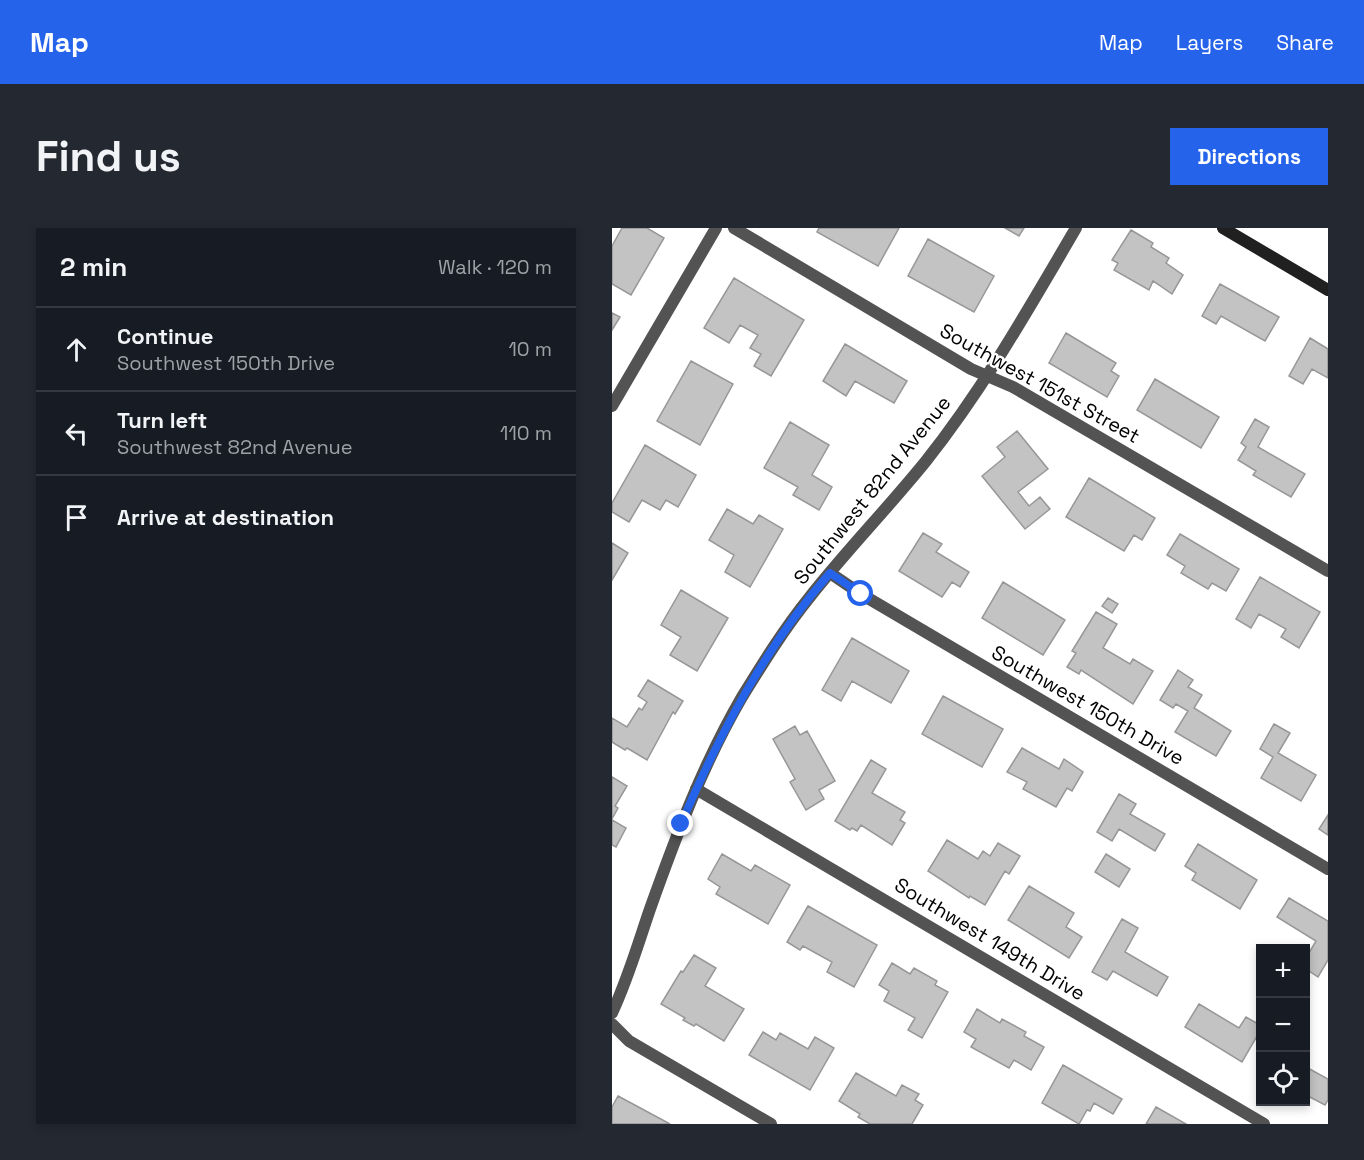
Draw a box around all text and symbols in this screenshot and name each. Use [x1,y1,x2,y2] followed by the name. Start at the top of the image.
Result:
[30,24,89,60] text: Map
[1099,29,1143,56] text: Map
[1176,29,1243,56] text: Layers
[1276,29,1334,56] text: Share
[1170,128,1328,185] button: Directions
[36,130,181,183] text: Find us
[60,250,127,284] text: 2 min
[438,254,552,280] text: Walk · 120 m
[935,317,1145,449] street label: Southwest 151st Street
[117,322,213,350] text: Continue
[60,333,93,366] icon: ahead
[508,336,552,362] text: 10 m
[117,350,335,376] text: Southwest 150th Drive
[788,390,956,590] street label: Southwest 82nd Avenue
[117,406,207,434] text: Turn left
[60,417,93,450] icon: left
[500,420,552,446] text: 110 m
[117,434,353,460] text: Southwest 82nd Avenue
[60,501,93,534] icon: arrive
[117,503,334,531] text: Arrive at destination
[847,580,873,606] route start
[987,639,1189,771] street label: Southwest 150th Drive
[667,810,693,836] route end
[890,872,1090,1006] street label: Southwest 149th Drive
[1256,944,1310,1106] map controls
[1256,944,1310,998] button: +
[1256,998,1310,1052] button: −
[1256,1052,1310,1106] button: locate

